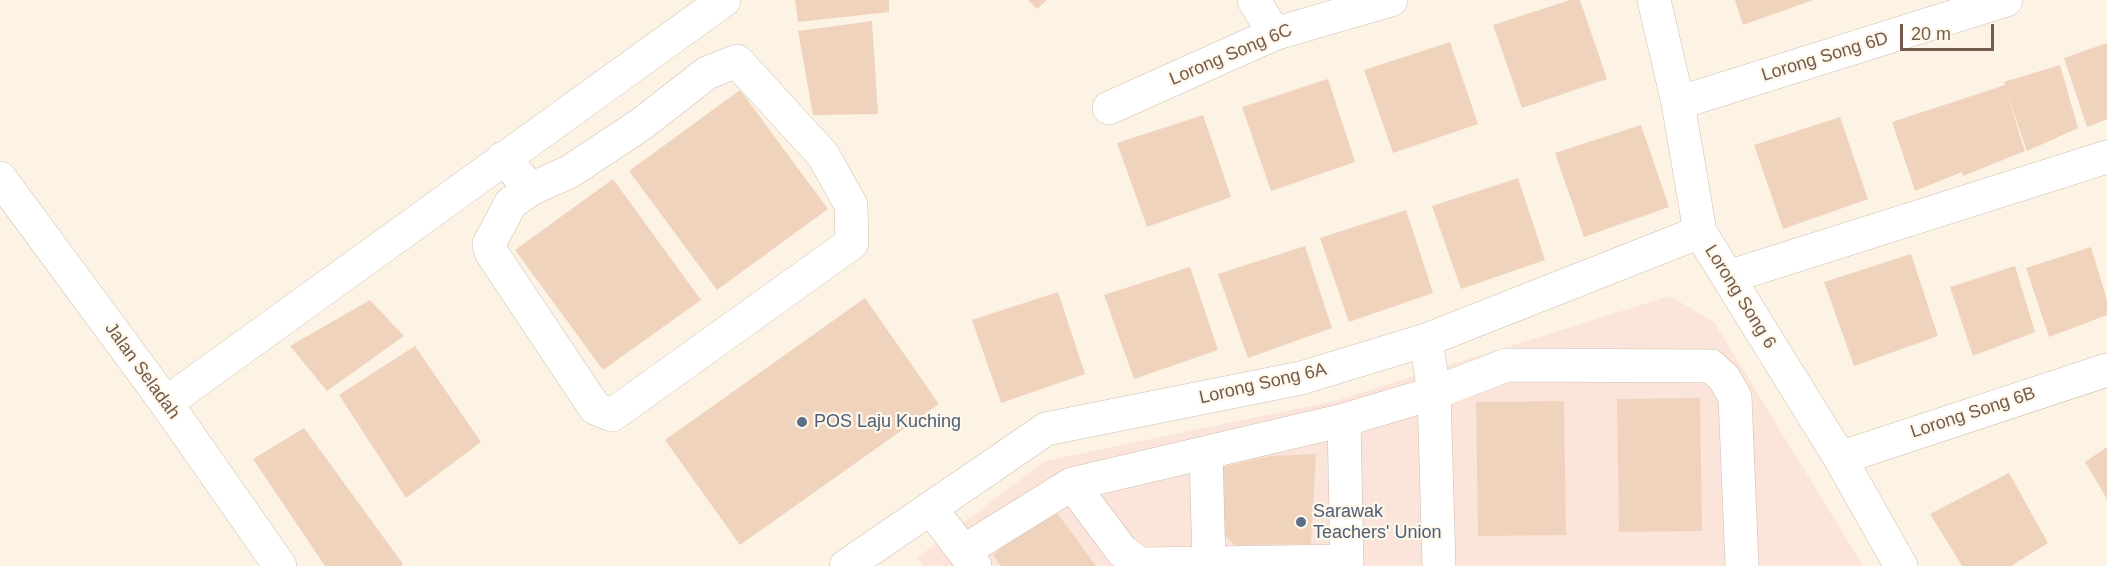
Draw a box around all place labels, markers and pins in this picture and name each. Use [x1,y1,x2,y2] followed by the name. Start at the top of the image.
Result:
[814,411,961,433] place label: POS Laju Kuching
[795,415,809,429] marker: POS Laju Kuching
[1313,501,1442,544] place label: Sarawak Teachers' Union
[1294,515,1308,529] marker: Sarawak Teachers' Union

